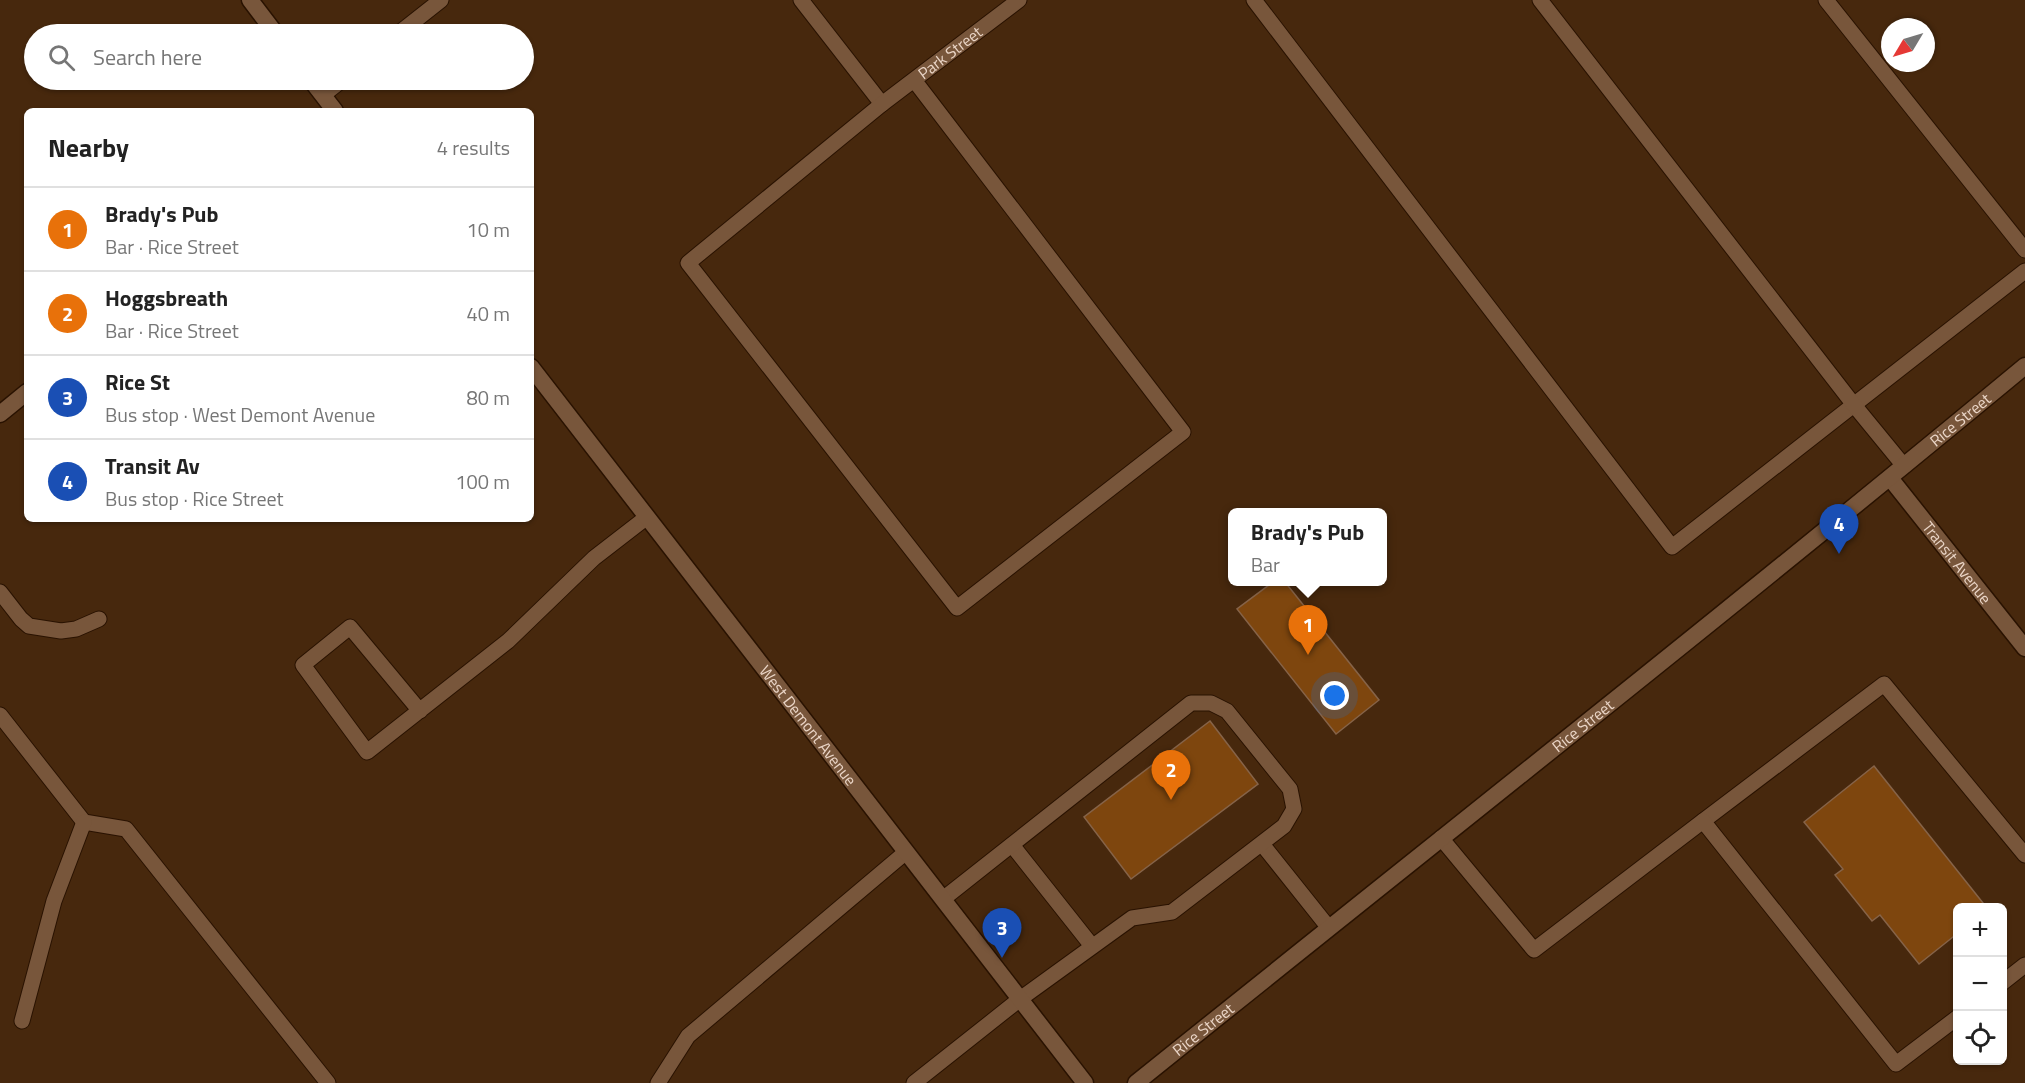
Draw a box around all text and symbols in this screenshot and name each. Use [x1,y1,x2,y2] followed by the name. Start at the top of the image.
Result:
[1881,18,1935,72] north arrow
[913,20,988,85] street label: Park Street
[24,24,534,90] search box
[93,40,202,74] text: Search here
[45,41,78,74] icon: search
[48,128,129,167] text: Nearby
[437,132,510,163] text: 4 results
[105,197,218,231] text: Brady's Pub
[62,214,73,245] text: 1
[466,214,510,245] text: 10 m
[105,231,239,262] text: Bar · Rice Street
[105,281,228,315] text: Hoggsbreath
[62,298,73,329] text: 2
[466,298,510,329] text: 40 m
[105,315,239,346] text: Bar · Rice Street
[105,365,170,399] text: Rice St
[62,382,73,413] text: 3
[466,382,510,413] text: 80 m
[1924,387,1996,452] street label: Rice Street
[105,399,375,430] text: Bus stop · West Demont Avenue
[105,449,200,483] text: Transit Av
[62,466,73,497] text: 4
[455,466,510,497] text: 100 m
[105,483,284,514] text: Bus stop · Rice Street
[1820,504,1858,554] pin: 4
[1228,508,1387,586] popup
[1251,515,1364,549] text: Brady's Pub
[1917,516,1997,609] street label: Transit Avenue
[1251,549,1280,580] text: Bar
[1288,606,1328,655] pin: 1
[754,660,863,791] street label: West Demont Avenue
[1320,681,1349,710] your location
[1547,693,1619,758] street label: Rice Street
[1152,750,1190,800] pin: 2
[1953,903,2007,1065] map controls
[1953,903,2007,957] button: +
[982,908,1022,958] pin: 3
[1953,957,2007,1011] button: −
[1167,997,1239,1061] street label: Rice Street
[1953,1011,2007,1065] button: locate

